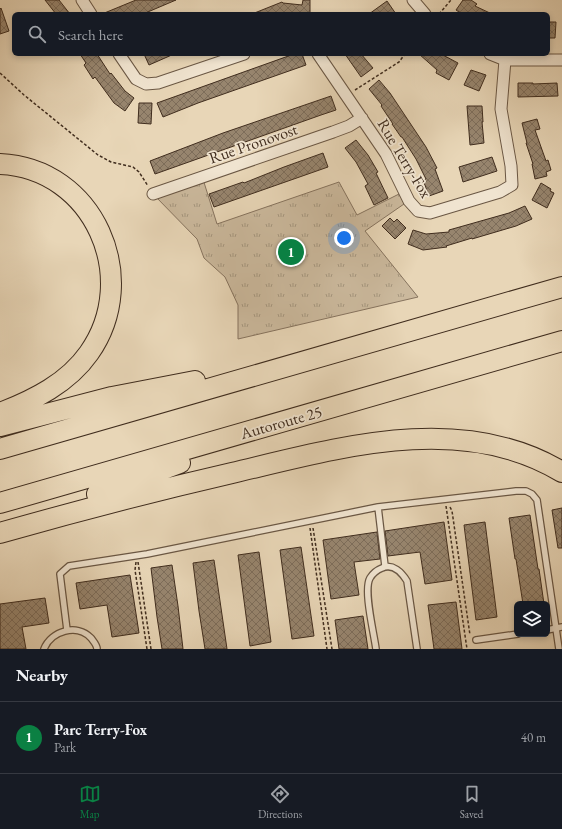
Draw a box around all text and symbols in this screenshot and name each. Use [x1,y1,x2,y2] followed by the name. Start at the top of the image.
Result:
[12,12,550,56] search box
[26,23,48,45] icon: search
[58,25,123,44] text: Search here
[373,115,436,202] street label: Rue Terry-Fox
[206,119,300,168] street label: Rue Pronovost
[334,228,354,248] your location
[278,237,304,267] pin: 1
[237,401,324,444] street label: Autoroute 25
[514,601,550,637] map controls
[514,601,550,637] button: layers
[16,664,68,686] text: Nearby
[54,720,147,739] text: Parc Terry-Fox
[26,729,32,746] text: 1
[521,729,546,746] text: 40 m
[54,739,76,756] text: Park
[79,783,101,821] tab: Map
[258,783,302,821] tab: Directions
[460,783,483,821] tab: Saved

